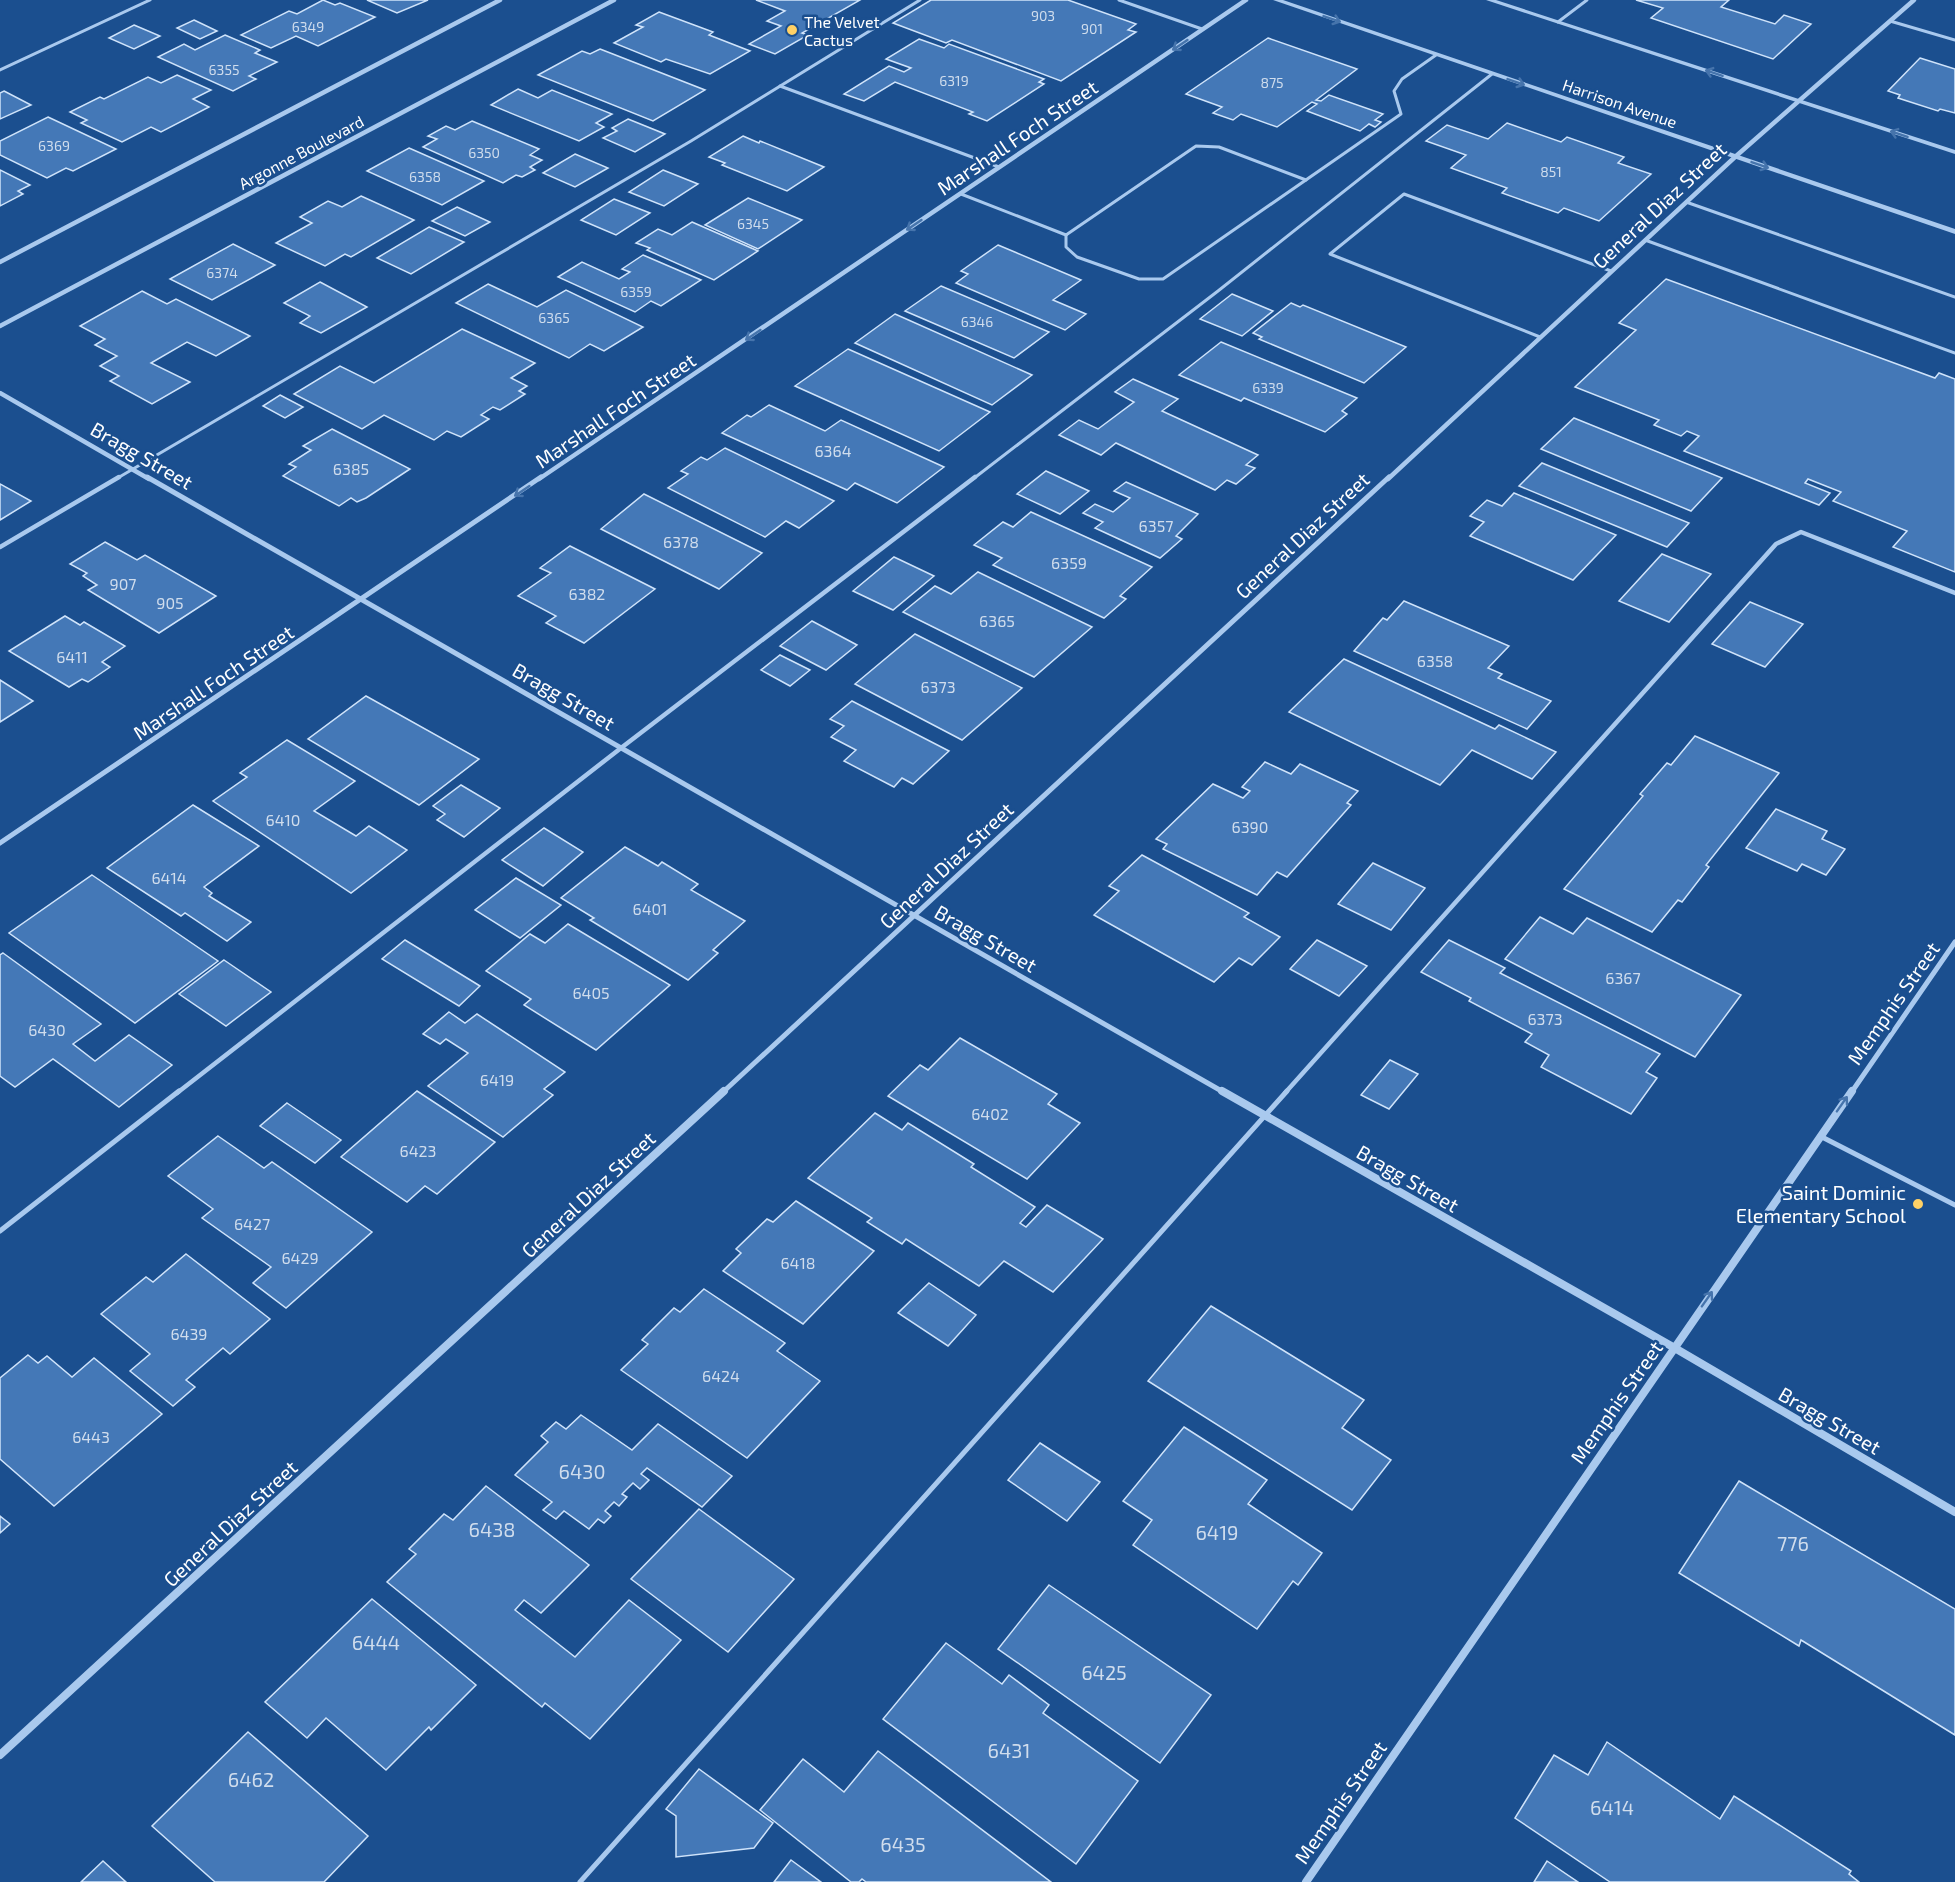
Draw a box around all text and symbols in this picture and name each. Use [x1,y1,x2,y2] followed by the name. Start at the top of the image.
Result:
[1031,7,1055,24] house number: 903
[804,12,880,49] place label: The Velvet Cactus
[1322,14,1341,25] one-way arrow
[292,18,324,35] house number: 6349
[1081,20,1103,37] house number: 901
[785,23,799,37] marker: The Velvet Cactus
[1172,39,1189,51] one-way arrow
[209,61,239,78] house number: 6355
[1705,67,1724,78] one-way arrow
[939,72,969,89] house number: 6319
[932,74,1102,200] street label: Marshall Foch Street
[1260,74,1284,91] house number: 875
[1560,75,1680,131] street label: Harrison Avenue
[1506,77,1525,88] one-way arrow
[235,111,367,193] street label: Argonne Boulevard
[1890,128,1909,139] one-way arrow
[38,137,70,154] house number: 6369
[1587,137,1731,273] street label: General Diaz Street
[468,144,500,161] house number: 6350
[1750,161,1769,172] one-way arrow
[1540,163,1562,180] house number: 851
[409,168,441,185] house number: 6358
[737,215,769,232] house number: 6345
[907,219,923,231] one-way arrow
[206,264,238,281] house number: 6374
[620,283,652,300] house number: 6359
[538,309,570,326] house number: 6365
[961,313,993,330] house number: 6346
[745,329,762,341] one-way arrow
[530,347,700,473] street label: Marshall Foch Street
[1252,379,1284,396] house number: 6339
[87,416,198,494] street label: Bragg Street
[814,441,852,460] house number: 6364
[333,459,369,478] house number: 6385
[1230,467,1374,603] street label: General Diaz Street
[514,485,531,497] one-way arrow
[1139,516,1173,535] house number: 6357
[663,532,699,551] house number: 6378
[1051,553,1087,572] house number: 6359
[110,574,137,593] house number: 907
[569,584,605,603] house number: 6382
[156,593,184,612] house number: 905
[979,611,1015,630] house number: 6365
[128,619,298,745] street label: Marshall Foch Street
[56,647,88,666] house number: 6411
[1417,651,1453,670] house number: 6358
[509,657,620,735] street label: Bragg Street
[920,677,956,696] house number: 6373
[874,797,1018,933] street label: General Diaz Street
[265,810,301,829] house number: 6410
[1232,817,1268,836] house number: 6390
[151,868,187,887] house number: 6414
[632,899,668,918] house number: 6401
[931,899,1042,977] street label: Bragg Street
[1842,937,1944,1069] street label: Memphis Street
[1605,968,1641,987] house number: 6367
[572,983,610,1002] house number: 6405
[1527,1009,1563,1028] house number: 6373
[28,1020,66,1039] house number: 6430
[480,1070,514,1089] house number: 6419
[1836,1097,1848,1113] one-way arrow
[971,1104,1009,1123] house number: 6402
[516,1126,660,1262] street label: General Diaz Street
[1353,1139,1464,1217] street label: Bragg Street
[400,1141,436,1160] house number: 6423
[1736,1180,1906,1227] place label: Saint Dominic Elementary School
[1911,1197,1925,1211] marker: Saint Dominic Elementary School
[234,1214,270,1233] house number: 6427
[281,1248,319,1267] house number: 6429
[780,1253,816,1272] house number: 6418
[1701,1291,1713,1307] one-way arrow
[170,1324,208,1343] house number: 6439
[1565,1336,1667,1468] street label: Memphis Street
[702,1366,740,1385] house number: 6424
[1775,1381,1886,1459] street label: Bragg Street
[72,1427,110,1446] house number: 6443
[158,1455,302,1591] street label: General Diaz Street
[559,1459,605,1483] house number: 6430
[469,1517,516,1541] house number: 6438
[1195,1520,1239,1544] house number: 6419
[1777,1531,1809,1555] house number: 776
[352,1630,400,1654] house number: 6444
[1081,1660,1127,1684] house number: 6425
[1289,1736,1391,1868] street label: Memphis Street
[988,1738,1030,1762] house number: 6431
[228,1767,274,1791] house number: 6462
[1590,1795,1634,1819] house number: 6414
[880,1832,926,1856] house number: 6435

